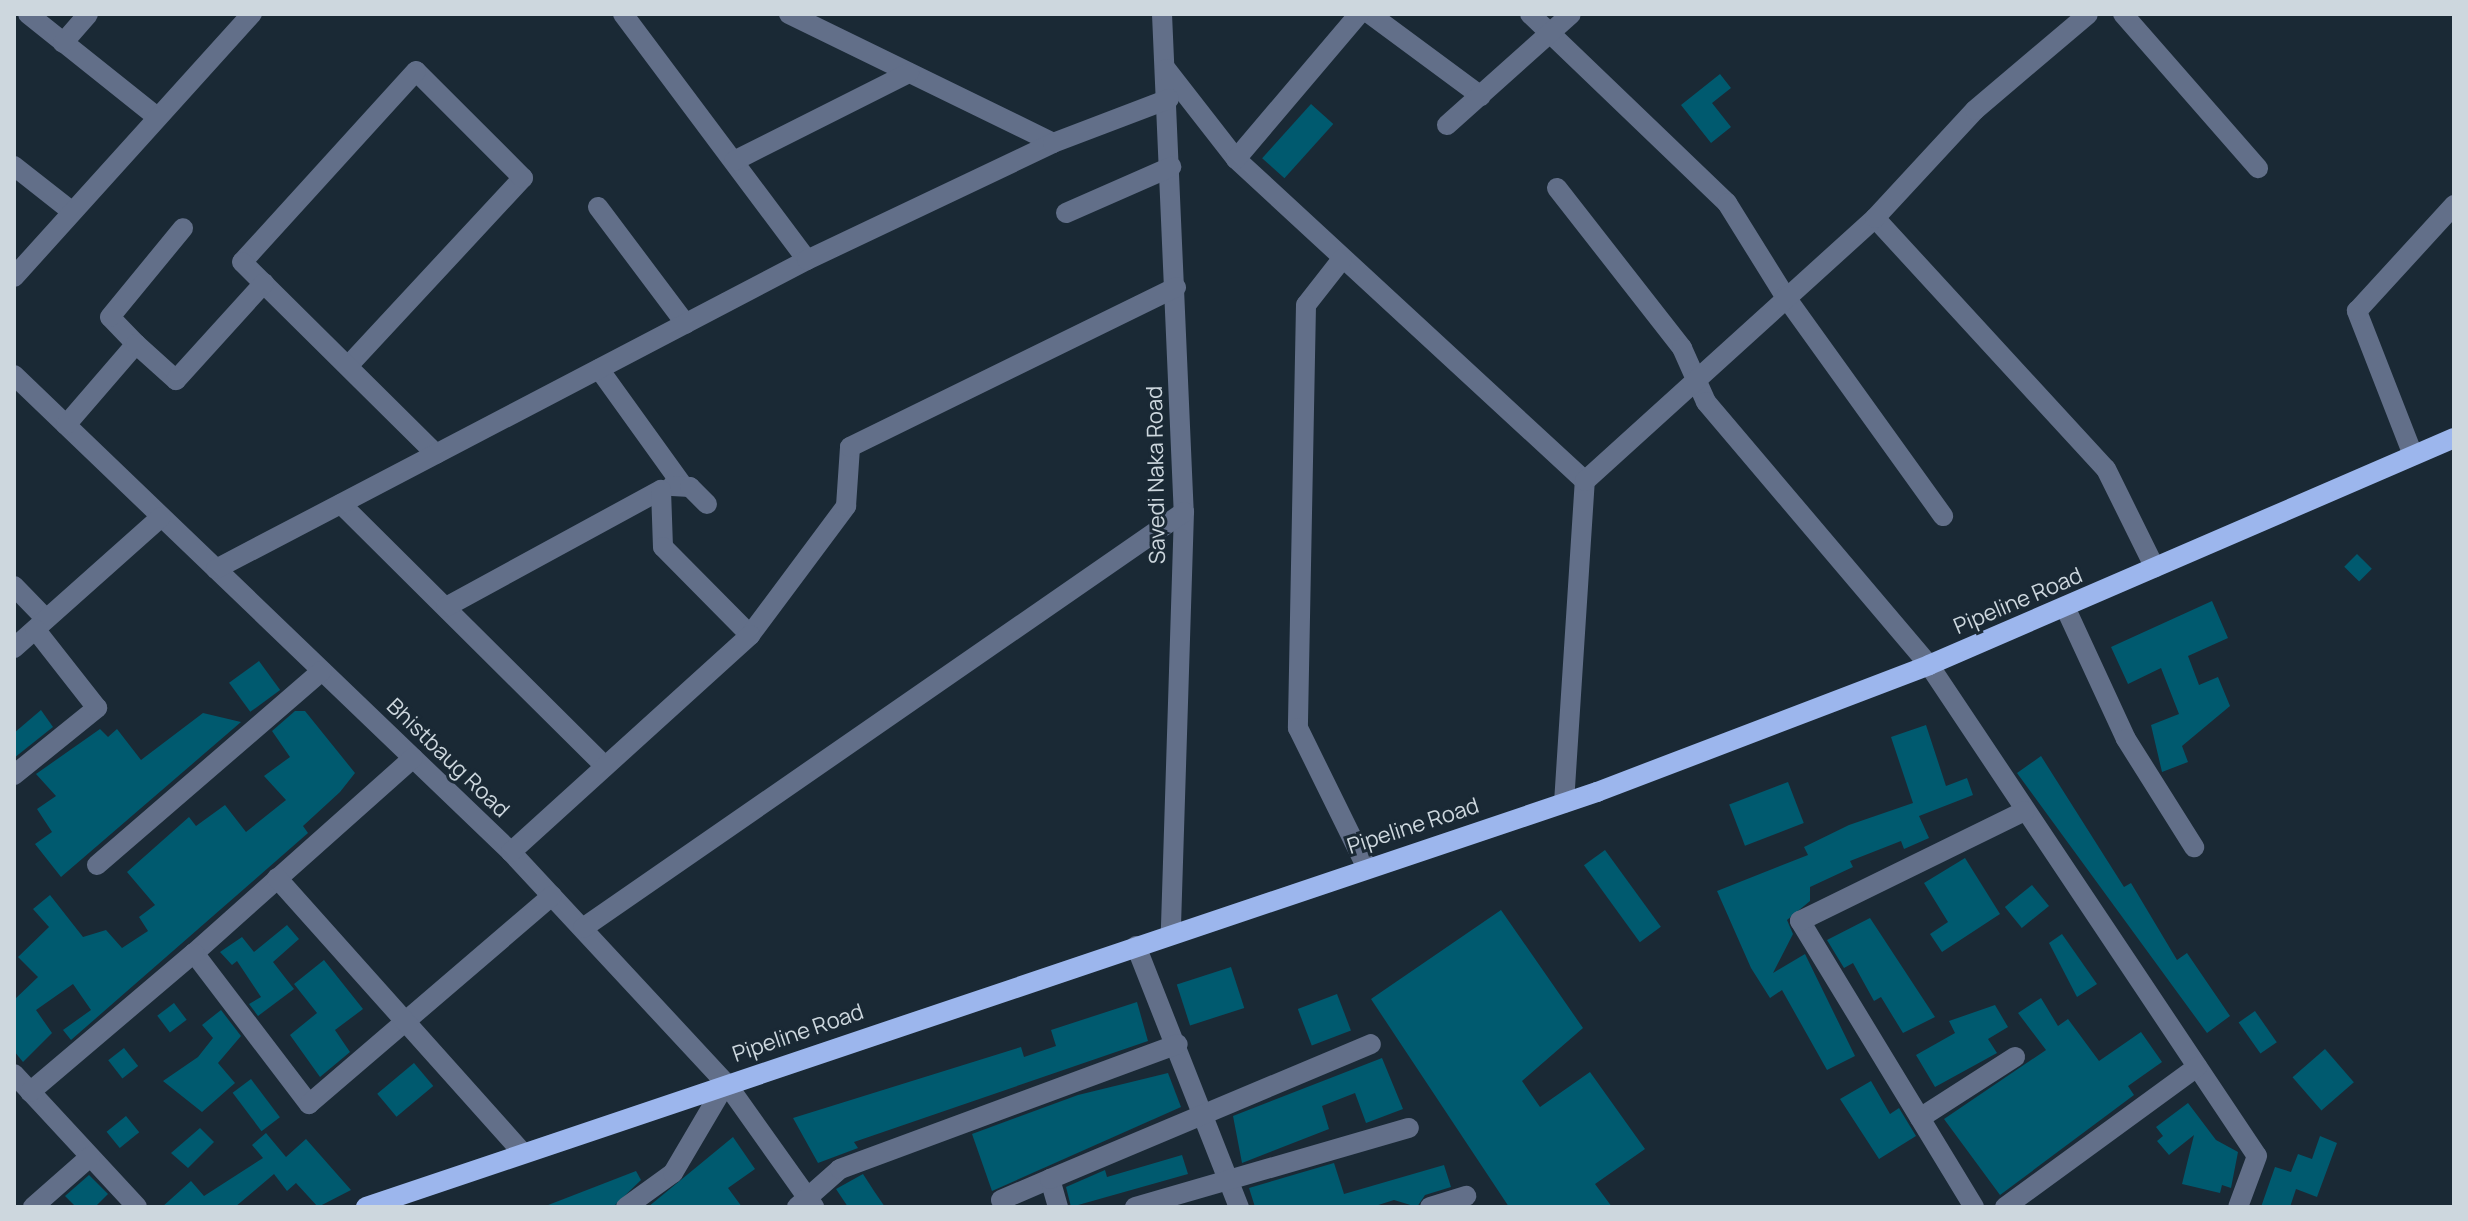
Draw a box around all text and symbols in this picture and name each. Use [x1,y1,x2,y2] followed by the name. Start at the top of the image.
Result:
[1141,386,1171,564] street label: Savedi Naka Road
[1950,562,2086,640] street label: Pipeline Road
[381,693,515,823] street label: Bhistbaug Road
[1344,792,1482,860] street label: Pipeline Road
[729,998,867,1068] street label: Pipeline Road

